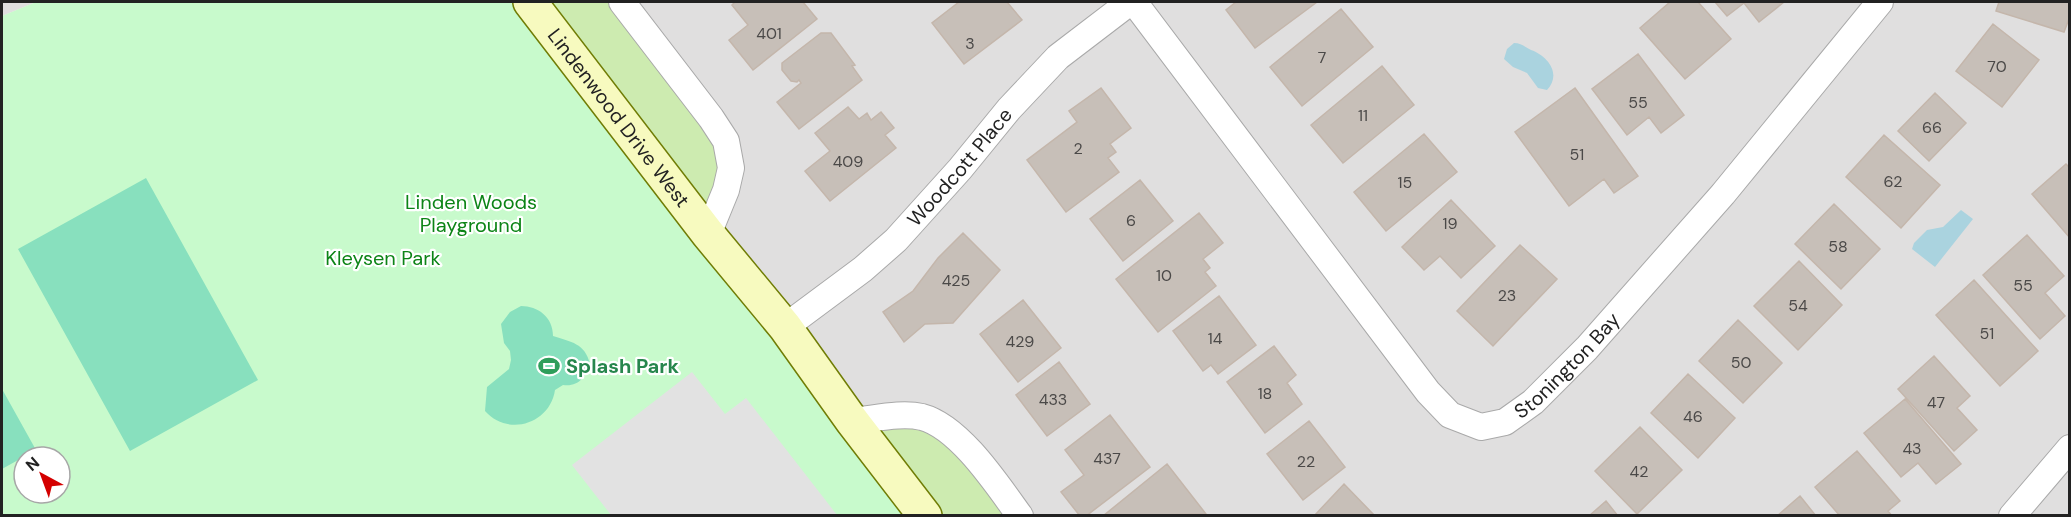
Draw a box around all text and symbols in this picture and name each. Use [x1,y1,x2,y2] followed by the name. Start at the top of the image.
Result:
[542,23,696,213] street label: Lindenwood Drive West
[756,23,782,44] house number: 401
[965,33,975,54] house number: 3
[1318,47,1326,68] house number: 7
[1987,56,2007,77] house number: 70
[1628,92,1648,113] house number: 55
[902,102,1018,232] street label: Woodcott Place
[1358,105,1368,126] house number: 11
[1922,117,1942,138] house number: 66
[1073,138,1083,159] house number: 2
[1570,144,1584,165] house number: 51
[833,151,863,172] house number: 409
[1884,171,1902,192] house number: 62
[1398,172,1412,193] house number: 15
[405,189,537,238] park label: Linden Woods Playground
[1126,210,1136,231] house number: 6
[1442,213,1458,234] house number: 19
[1828,236,1848,257] house number: 58
[325,245,441,271] park label: Kleysen Park
[1156,265,1172,286] house number: 10
[942,270,970,291] house number: 425
[2013,275,2033,296] house number: 55
[1498,285,1516,306] house number: 23
[1788,295,1808,316] house number: 54
[1509,307,1625,424] street label: Stonington Bay
[1980,323,1994,344] house number: 51
[1208,328,1223,349] house number: 14
[1006,331,1034,352] house number: 429
[1731,352,1751,373] house number: 50
[566,353,679,379] place label: Splash Park
[537,354,561,378] sports icon: Splash Park
[1258,383,1272,404] house number: 18
[1039,389,1067,410] house number: 433
[1927,392,1945,413] house number: 47
[1683,406,1703,427] house number: 46
[1902,438,1922,459] house number: 43
[12,445,72,505] north arrow
[1093,448,1121,469] house number: 437
[1297,451,1315,472] house number: 22
[21,452,44,476] text: N
[1630,461,1648,482] house number: 42

